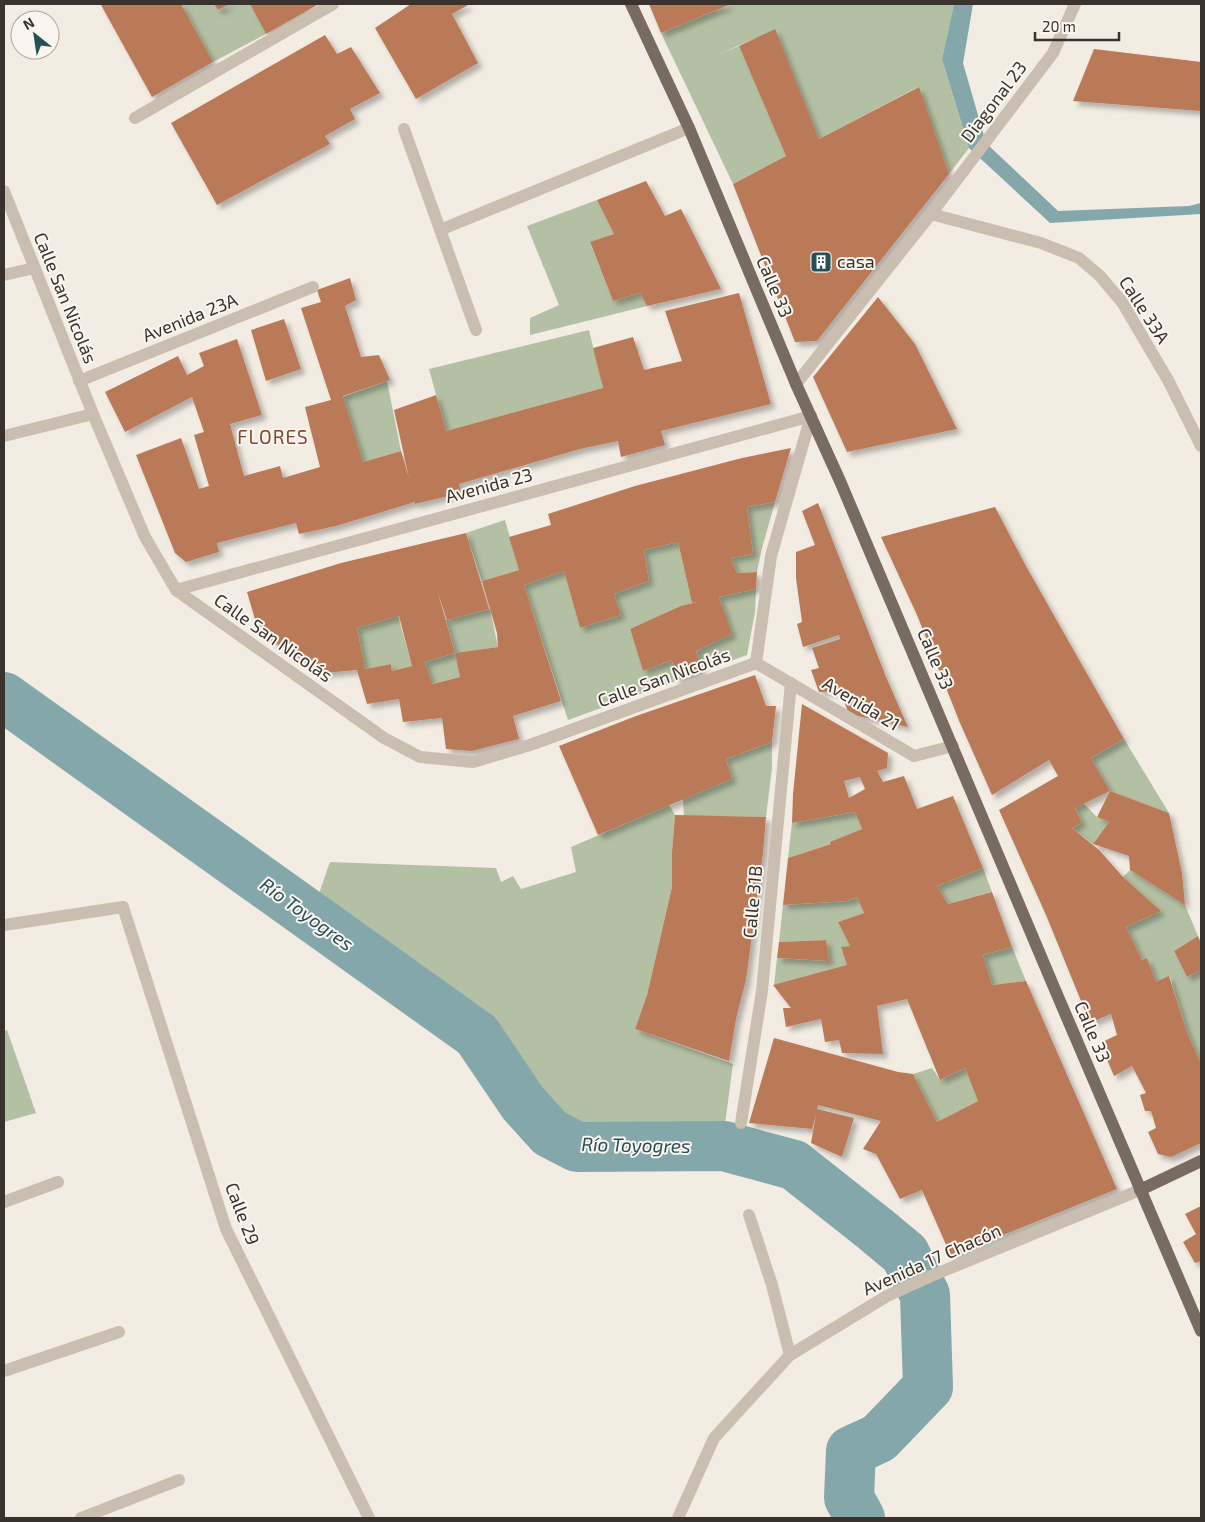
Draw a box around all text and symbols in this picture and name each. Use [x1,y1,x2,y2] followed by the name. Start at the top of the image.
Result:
[10,10,60,60] north arrow
[1035,10,1119,42] scale bar
[20,13,37,33] text: N
[1042,17,1076,35] text: 20 m
[956,56,1031,146] street label: Diagonal 23
[30,229,102,366] street label: Calle San Nicolás
[809,250,833,274] building icon: casa
[837,250,875,272] place label: casa
[752,253,798,321] street label: Calle 33
[1115,272,1175,348] street label: Calle 33A
[139,288,241,346] street label: Avenida 23A
[237,425,309,448] district label: FLORES
[443,463,535,507] street label: Avenida 23
[210,588,337,686] street label: Calle San Nicolás
[913,625,959,693] street label: Calle 33
[594,643,733,711] street label: Calle San Nicolás
[819,671,904,735] street label: Avenida 21
[738,865,766,939] street label: Calle 31B
[256,872,358,956] water label: Río Toyogres
[1070,998,1116,1066] street label: Calle 33
[581,1132,691,1158] water label: Río Toyogres
[221,1179,265,1248] street label: Calle 29
[859,1219,1004,1300] street label: Avenida 17 Chacón

